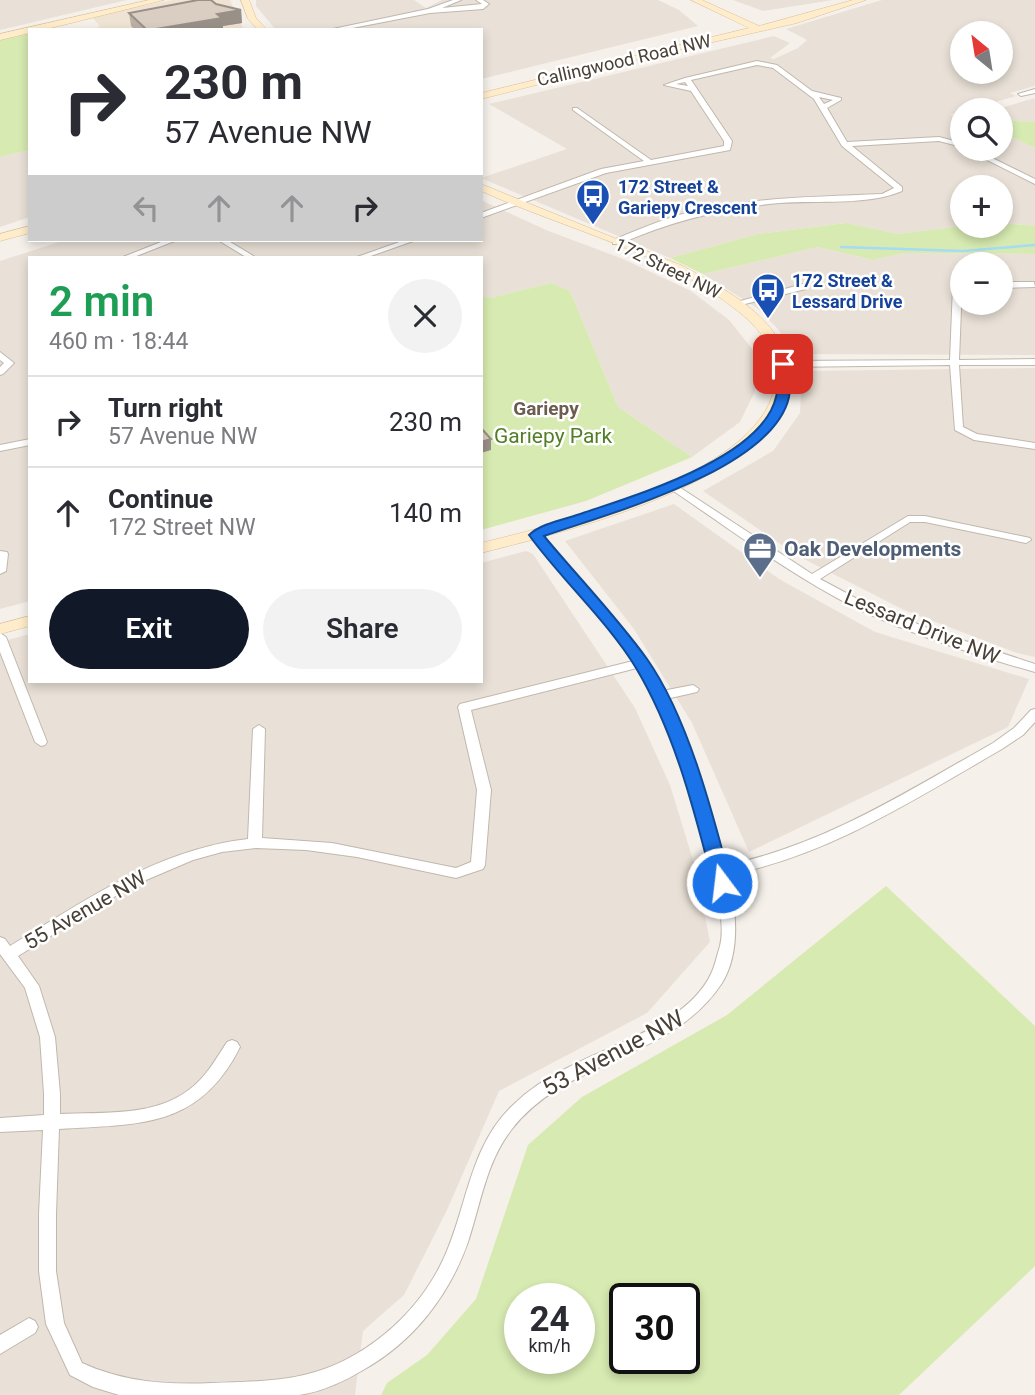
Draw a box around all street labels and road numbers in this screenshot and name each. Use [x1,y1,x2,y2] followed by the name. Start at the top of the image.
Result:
[535,30,713,90] street label: Callingwood Road NW
[611,233,725,303] street label: 172 Street NW
[841,585,1004,669] street label: Lessard Drive NW
[20,865,150,954] street label: 55 Avenue NW
[538,1004,688,1102] street label: 53 Avenue NW

